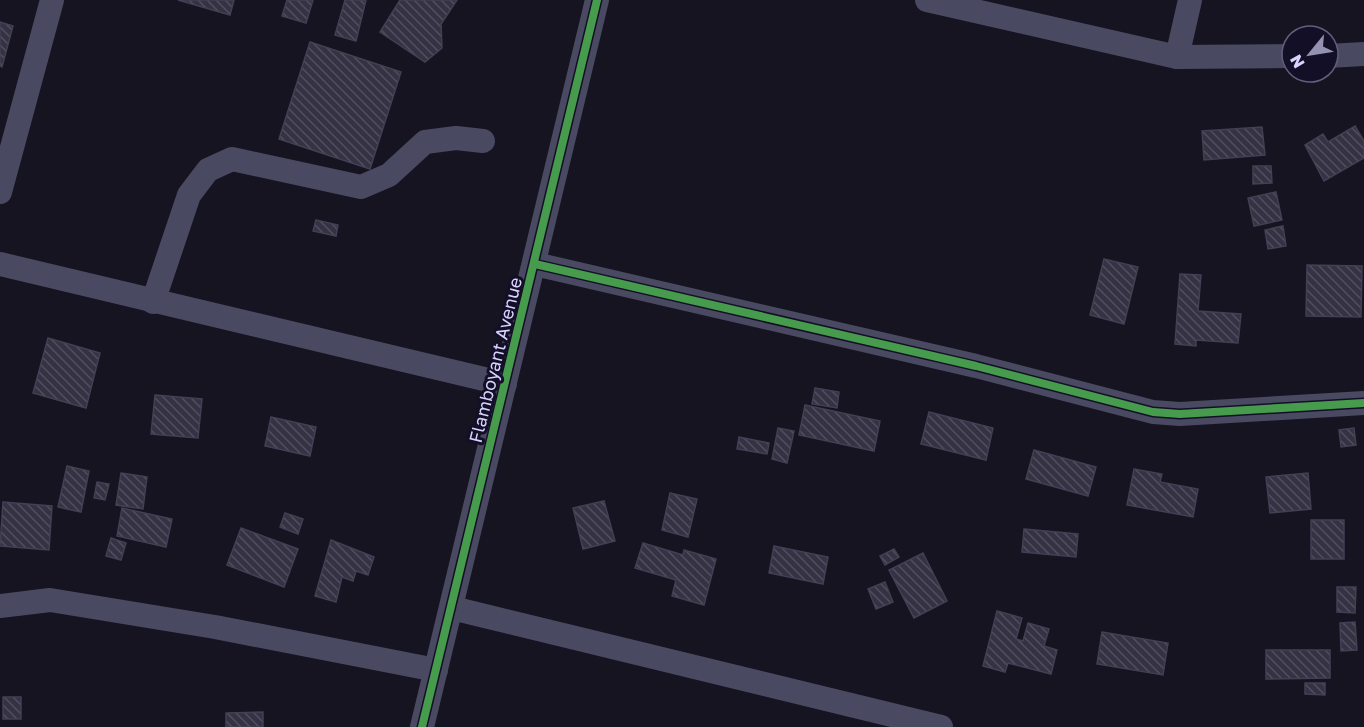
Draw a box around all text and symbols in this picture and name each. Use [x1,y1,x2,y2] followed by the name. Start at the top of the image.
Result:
[1280,24,1340,84] north arrow
[1285,51,1309,72] text: N
[464,275,526,445] street label: Flamboyant Avenue

